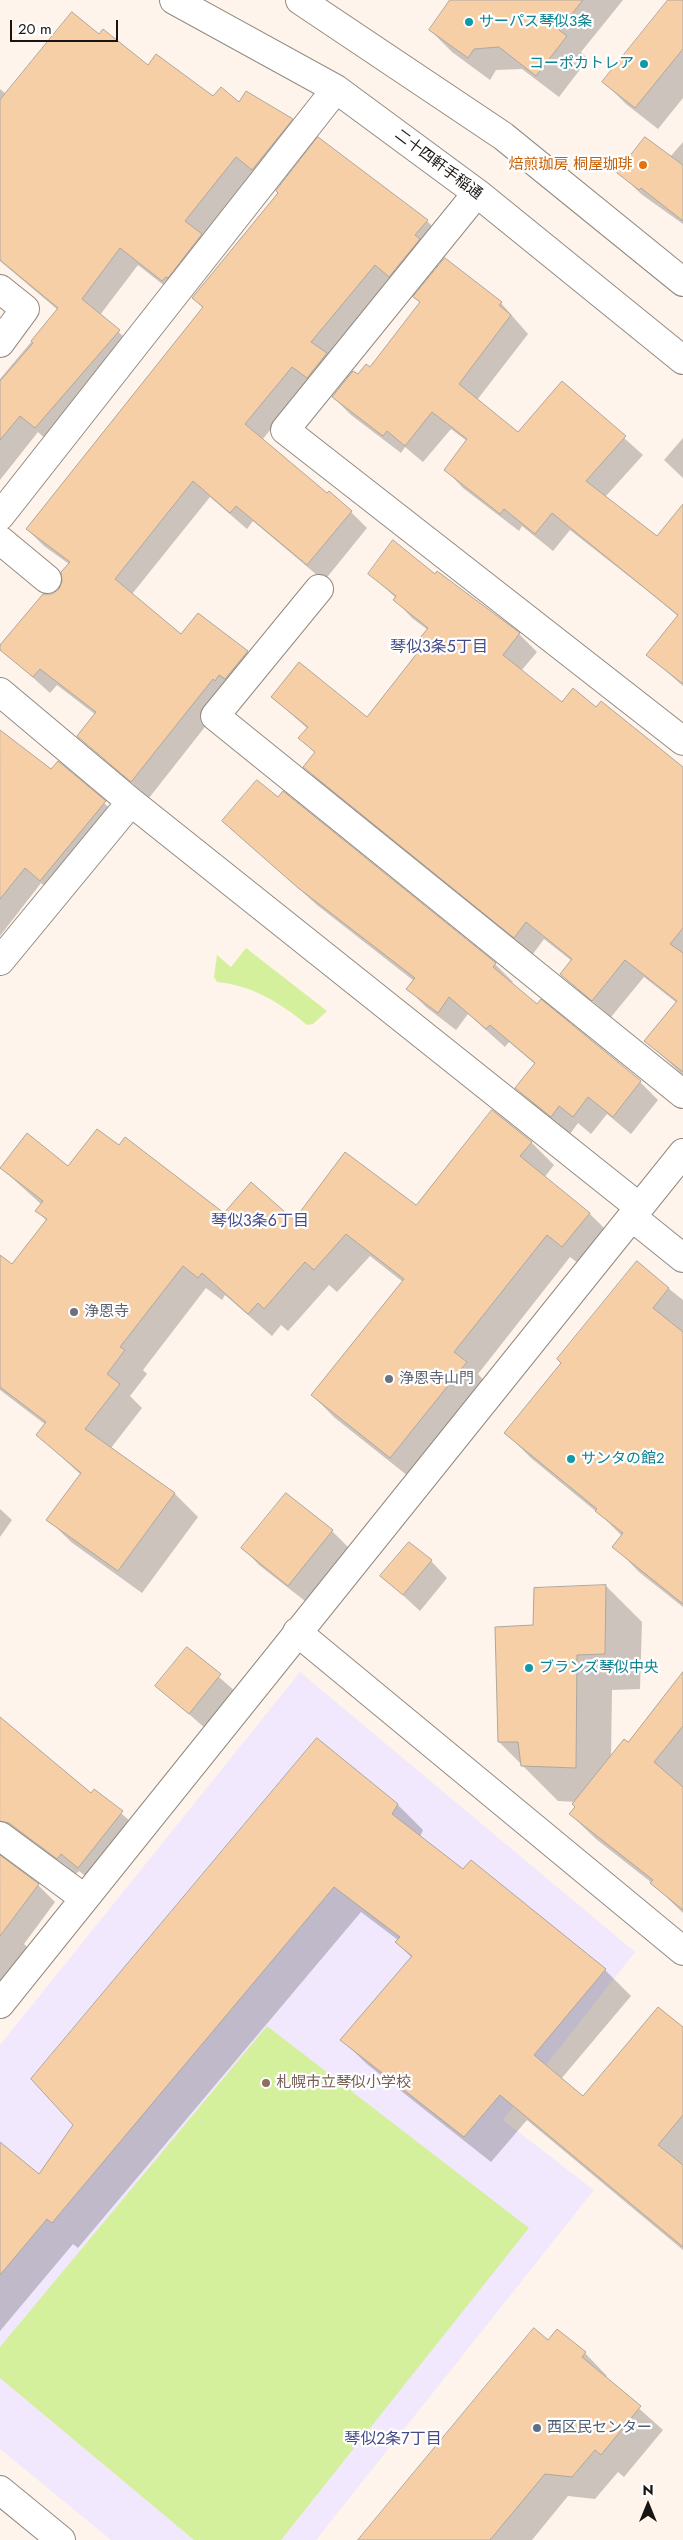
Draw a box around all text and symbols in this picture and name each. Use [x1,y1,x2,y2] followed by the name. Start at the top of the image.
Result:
[12,10,120,42] scale bar
[479,13,592,31] place label: サーパス琴似3条
[463,16,475,28] marker: サーパス琴似3条
[18,18,52,40] text: 20 m
[529,55,634,73] place label: コーポカトレア
[638,58,650,70] marker: コーポカトレア
[391,126,485,204] street label: 二十四軒手稲通
[509,156,633,174] place label: 焙煎珈房 桐屋珈琲
[637,159,649,171] marker: 焙煎珈房 桐屋珈琲
[390,638,488,658] district label: 琴似3条5丁目
[211,1212,309,1232] district label: 琴似3条6丁目
[84,1303,129,1321] place label: 浄恩寺
[68,1306,80,1318] marker: 浄恩寺
[399,1370,474,1388] place label: 浄恩寺山門
[383,1373,395,1385] marker: 浄恩寺山門
[581,1450,665,1468] place label: サンタの館2
[565,1453,577,1465] marker: サンタの館2
[539,1659,659,1677] place label: ブランズ琴似中央
[523,1662,535,1674] marker: ブランズ琴似中央
[276,2074,411,2092] place label: 札幌市立琴似小学校
[260,2077,272,2089] marker: 札幌市立琴似小学校
[547,2419,652,2437] place label: 西区民センター
[531,2422,543,2434] marker: 西区民センター
[344,2430,442,2450] district label: 琴似2条7丁目
[623,2480,673,2530] north arrow
[642,2480,654,2500] text: N

